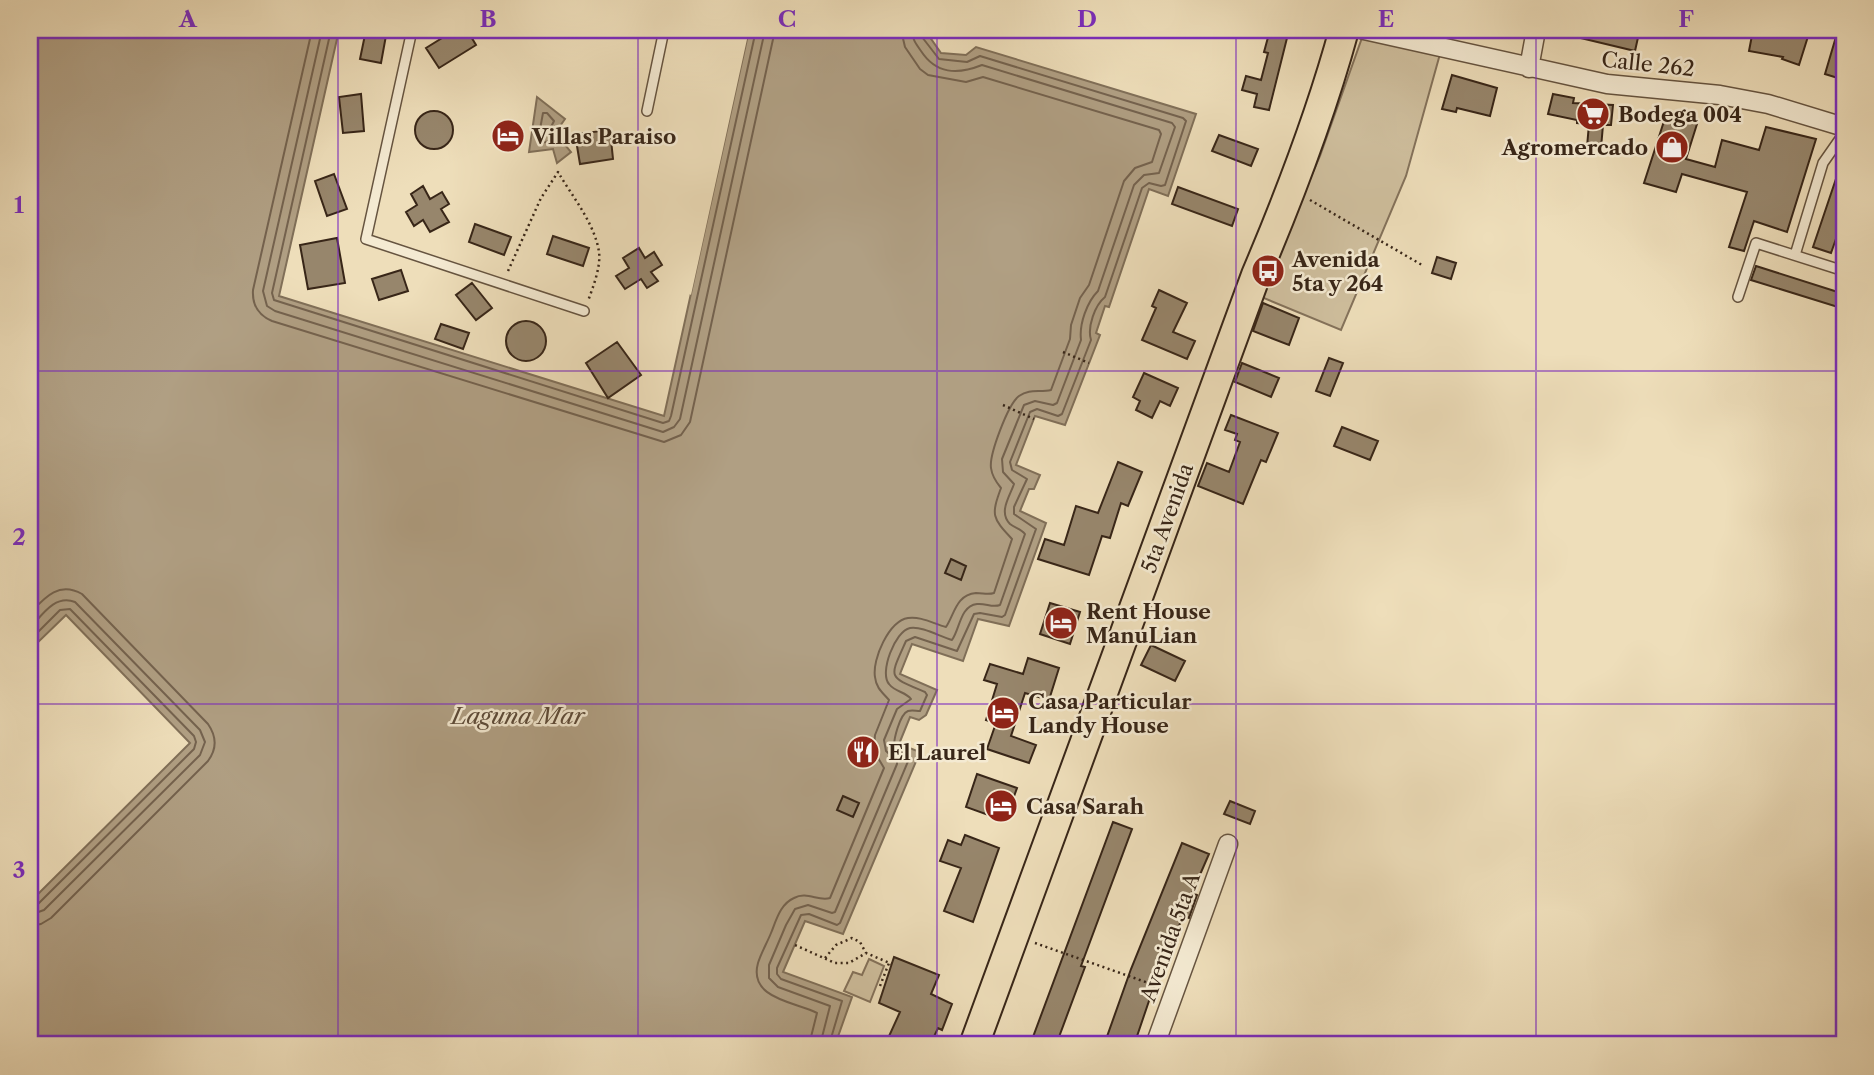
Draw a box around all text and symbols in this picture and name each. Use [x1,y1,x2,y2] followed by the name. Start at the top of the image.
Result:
[178,5,198,33] text: A
[479,5,497,33] text: B
[778,5,796,33] text: C
[1077,5,1097,33] text: D
[1378,5,1394,33] text: E
[1678,5,1694,33] text: F
[1600,47,1696,81] street label: Calle 262
[1574,95,1612,133] supermarket icon: Bodega 004
[1618,102,1742,127] place label: Bodega 004
[489,117,527,155] hotel icon: Villas Paraiso
[531,124,676,149] place label: Villas Paraiso
[1653,128,1691,166] shop icon: Agromercado
[1501,135,1648,160] place label: Agromercado
[14,191,25,219] text: 1
[1291,247,1384,296] place label: Avenida 5ta y 264
[1249,252,1287,290] bus stop icon: Avenida 5ta y 264
[1136,459,1199,576] street label: 5ta Avenida
[12,523,26,551] text: 2
[1086,599,1211,648] place label: Rent House ManuLian
[1042,604,1080,642] hotel icon: Rent House ManuLian
[1028,689,1192,738] place label: Casa Particular Landy House
[984,694,1022,732] hotel icon: Casa Particular Landy House
[449,702,586,730] water label: Laguna Mar
[844,733,882,771] restaurant icon: El Laurel
[888,740,986,765] place label: El Laurel
[982,787,1020,825] hotel icon: Casa Sarah
[1026,794,1145,819] place label: Casa Sarah
[13,856,26,884] text: 3
[1135,869,1205,1006] street label: Avenida 5ta A

